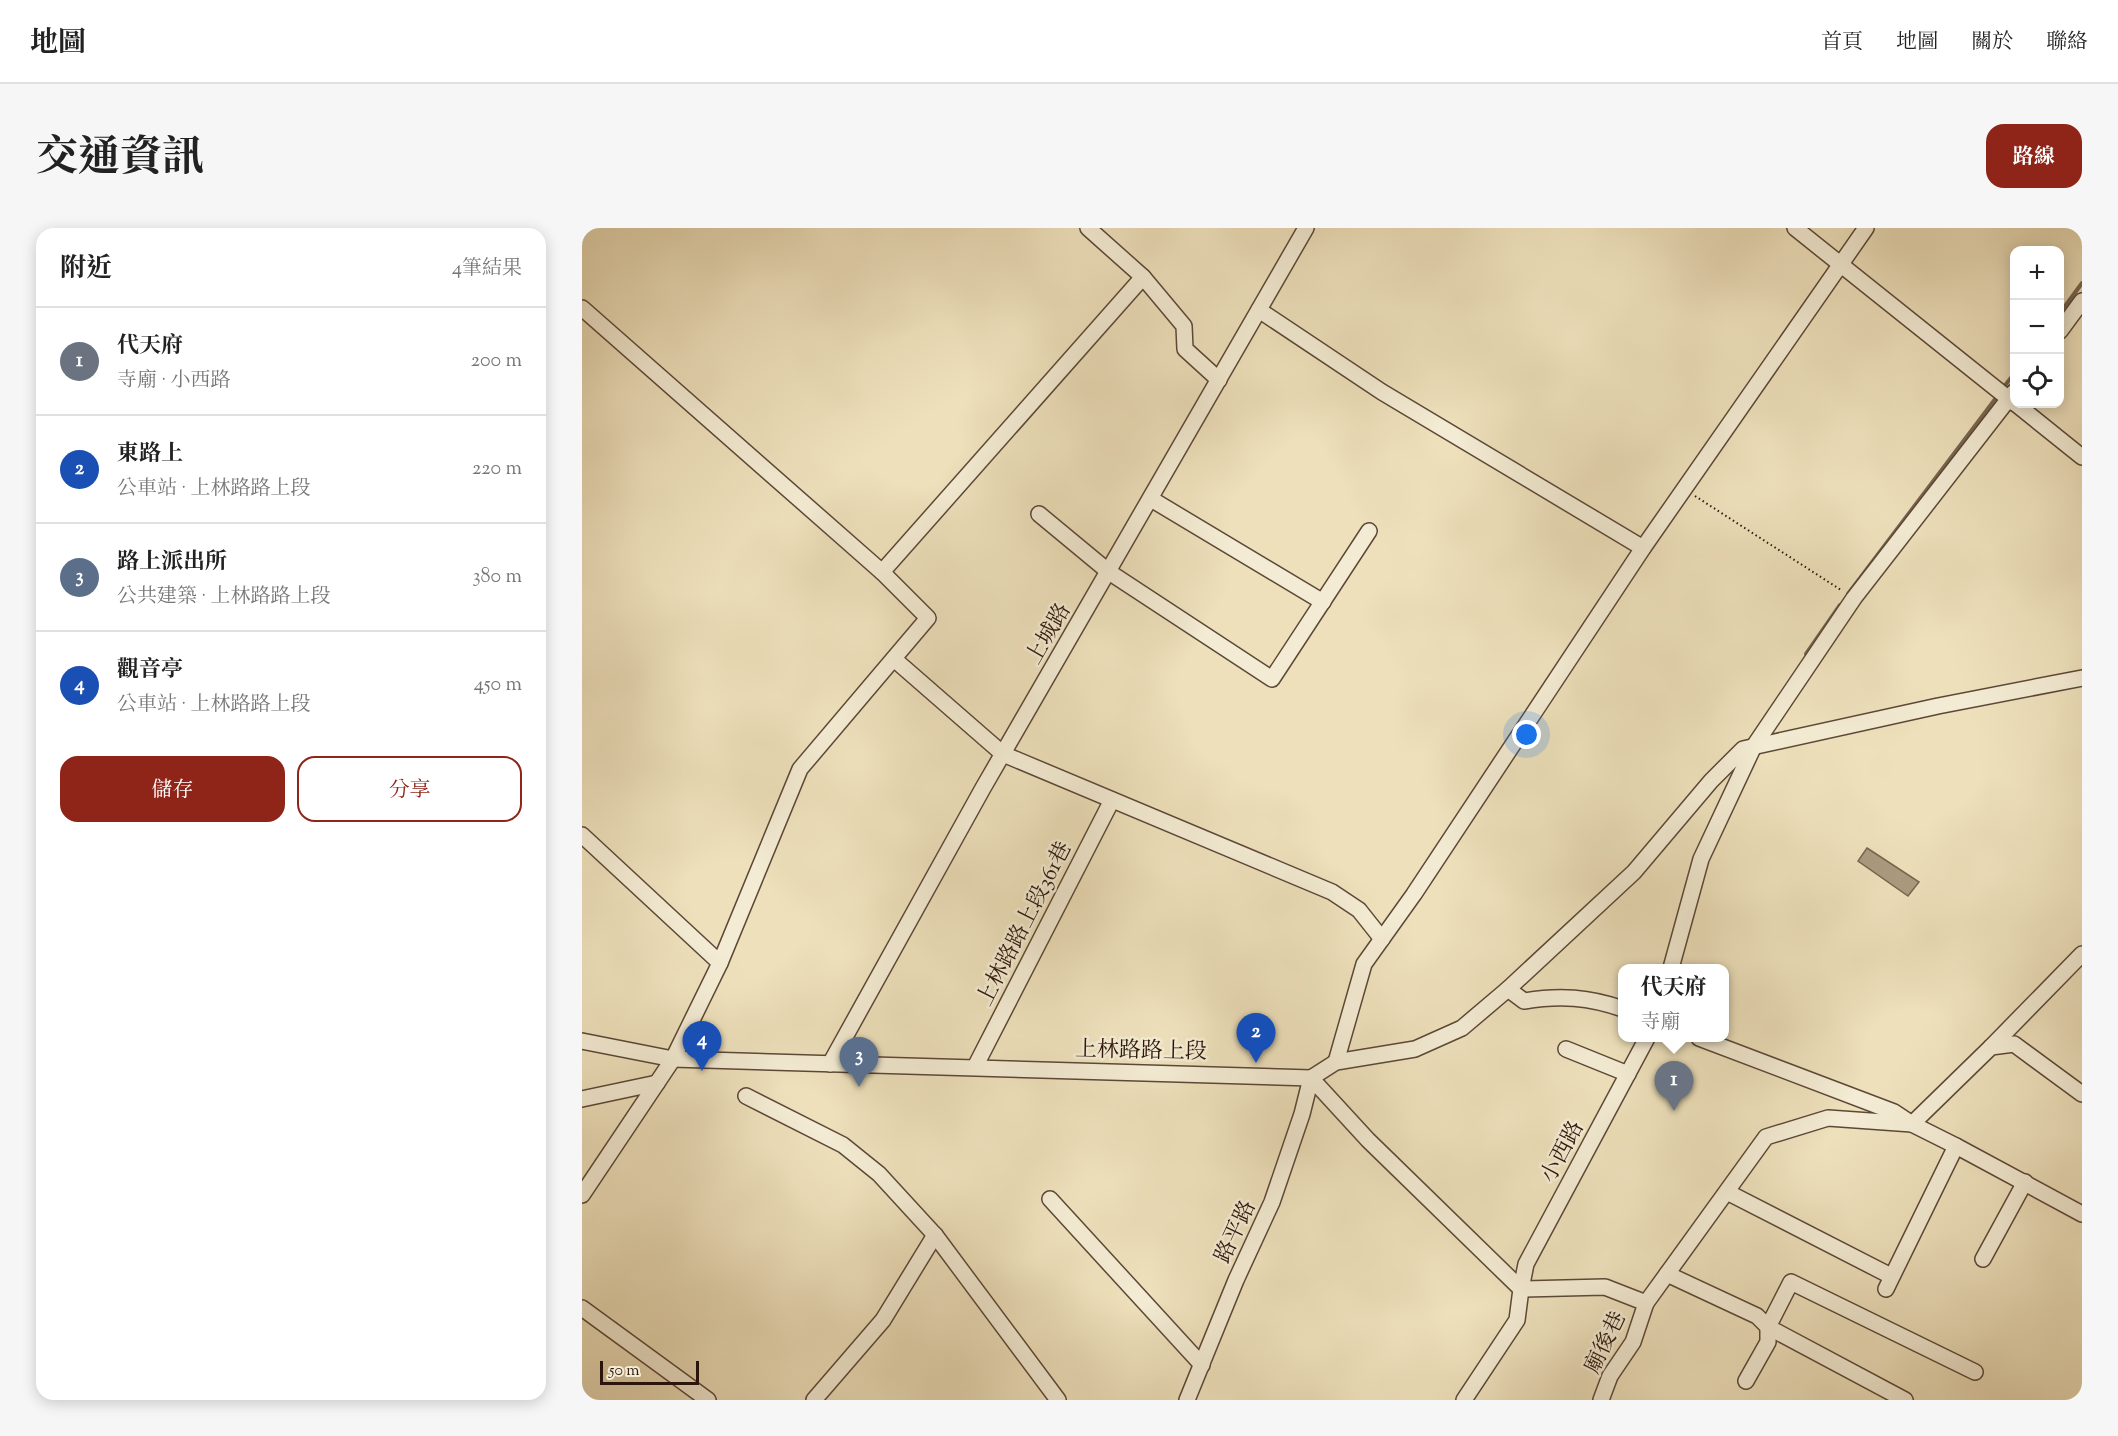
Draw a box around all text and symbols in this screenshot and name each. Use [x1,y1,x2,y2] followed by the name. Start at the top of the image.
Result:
[30,24,86,64] text: 地圖
[1821,28,1863,58] text: 首頁
[1896,28,1938,58] text: 地圖
[1971,28,2013,58] text: 關於
[2046,28,2088,58] text: 聯絡
[1986,124,2082,188] button: 路線
[36,130,204,190] text: 交通資訊
[2010,246,2064,408] map controls
[2010,246,2064,300] button: +
[60,251,112,288] text: 附近
[452,255,522,284] text: 4筆結果
[2010,300,2064,354] button: −
[117,331,183,363] text: 代天府
[76,347,83,376] text: 1
[471,347,522,376] text: 200 m
[2010,354,2064,408] button: locate
[117,367,231,396] text: 寺廟 · 小西路
[117,439,183,471] text: 東路上
[75,455,84,484] text: 2
[472,455,522,484] text: 220 m
[117,475,311,504] text: 公車站 · 上林路路上段
[117,547,227,579] text: 路上派出所
[75,563,84,592] text: 3
[473,563,522,592] text: 380 m
[117,583,331,612] text: 公共建築 · 上林路路上段
[1019,598,1080,671] street label: 上城路
[117,655,183,687] text: 觀音亭
[74,671,85,700] text: 4
[474,671,522,700] text: 450 m
[117,691,311,720] text: 公車站 · 上林路路上段
[1512,720,1541,749] your location
[60,756,285,822] button: 儲存
[297,756,522,822] button: 分享
[970,837,1081,1012] street label: 上林路路上段361巷
[1618,964,1729,1042] popup
[1640,973,1707,1005] text: 代天府
[1640,1009,1680,1038] text: 寺廟
[1236,1014,1276,1063] pin: 2
[682,1022,722,1071] pin: 4
[1075,1035,1207,1069] street label: 上林路路上段
[840,1038,878,1087] pin: 3
[1654,1062,1694,1111] pin: 1
[1534,1116,1593,1189] street label: 小西路
[1208,1196,1265,1269] street label: 路平路
[1578,1307,1636,1380] street label: 廟後巷
[600,1358,699,1386] scale bar
[609,1360,640,1383] text: 50 m

